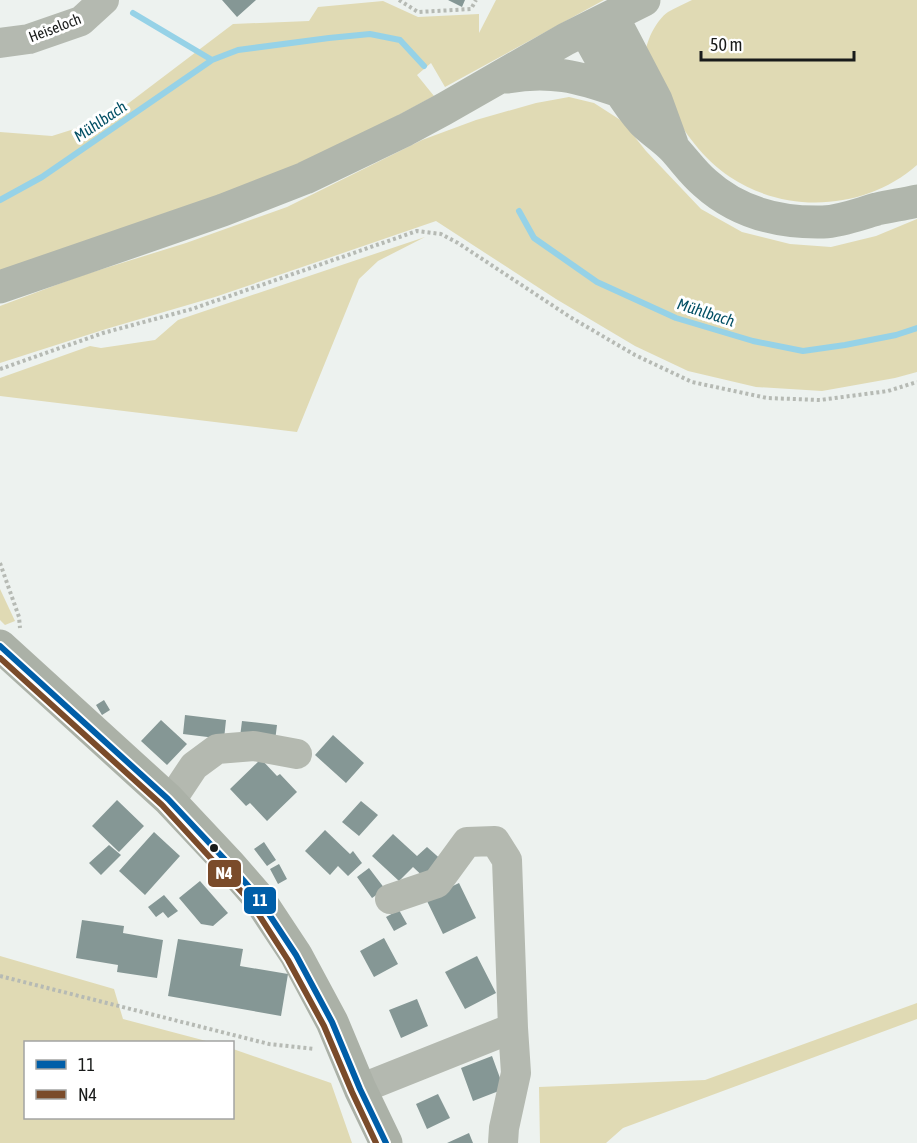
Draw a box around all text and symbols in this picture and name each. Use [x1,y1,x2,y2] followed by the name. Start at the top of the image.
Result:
[26,10,83,45] street label: Heiseloch
[701,24,854,62] scale bar
[710,34,742,55] text: 50 m
[70,97,130,145] water label: Mühlbach
[675,294,737,330] water label: Mühlbach
[208,842,220,854] unlabelled marker
[207,859,242,888] line badge: N4
[216,864,233,882] text: N4
[243,886,277,915] line badge: 11
[252,891,268,909] text: 11
[24,1041,234,1119] legend
[78,1054,95,1075] text: 11
[78,1084,97,1105] text: N4

